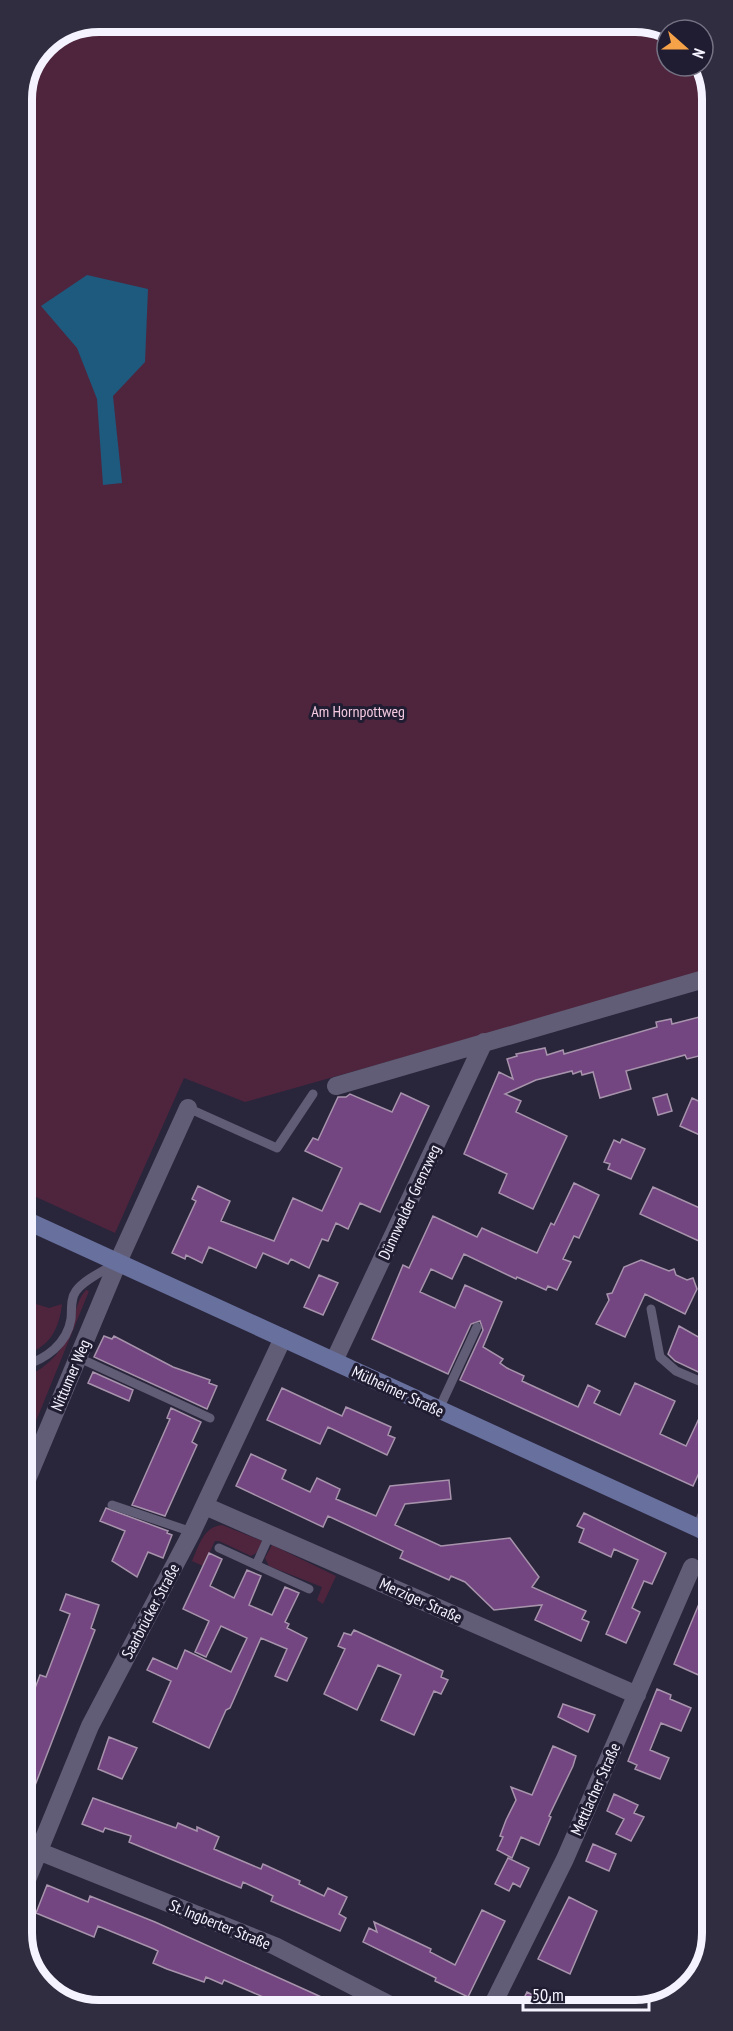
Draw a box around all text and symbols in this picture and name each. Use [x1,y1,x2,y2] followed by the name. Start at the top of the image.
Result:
[655,18,715,78] north arrow
[688,46,710,61] text: N
[311,701,405,721] park label: Am Hornpottweg
[374,1141,444,1263] street label: Dünnwalder Grenzweg
[46,1336,94,1414] street label: Nittumer Weg
[349,1361,447,1421] street label: Mülheimer Straße
[117,1560,183,1662] street label: Saarbrücker Straße
[377,1573,465,1627] street label: Merziger Straße
[566,1740,624,1838] street label: Mettlacher Straße
[166,1895,274,1953] street label: St. Ingberter Straße
[523,1974,649,2012] scale bar
[532,1983,564,2006] text: 50 m

